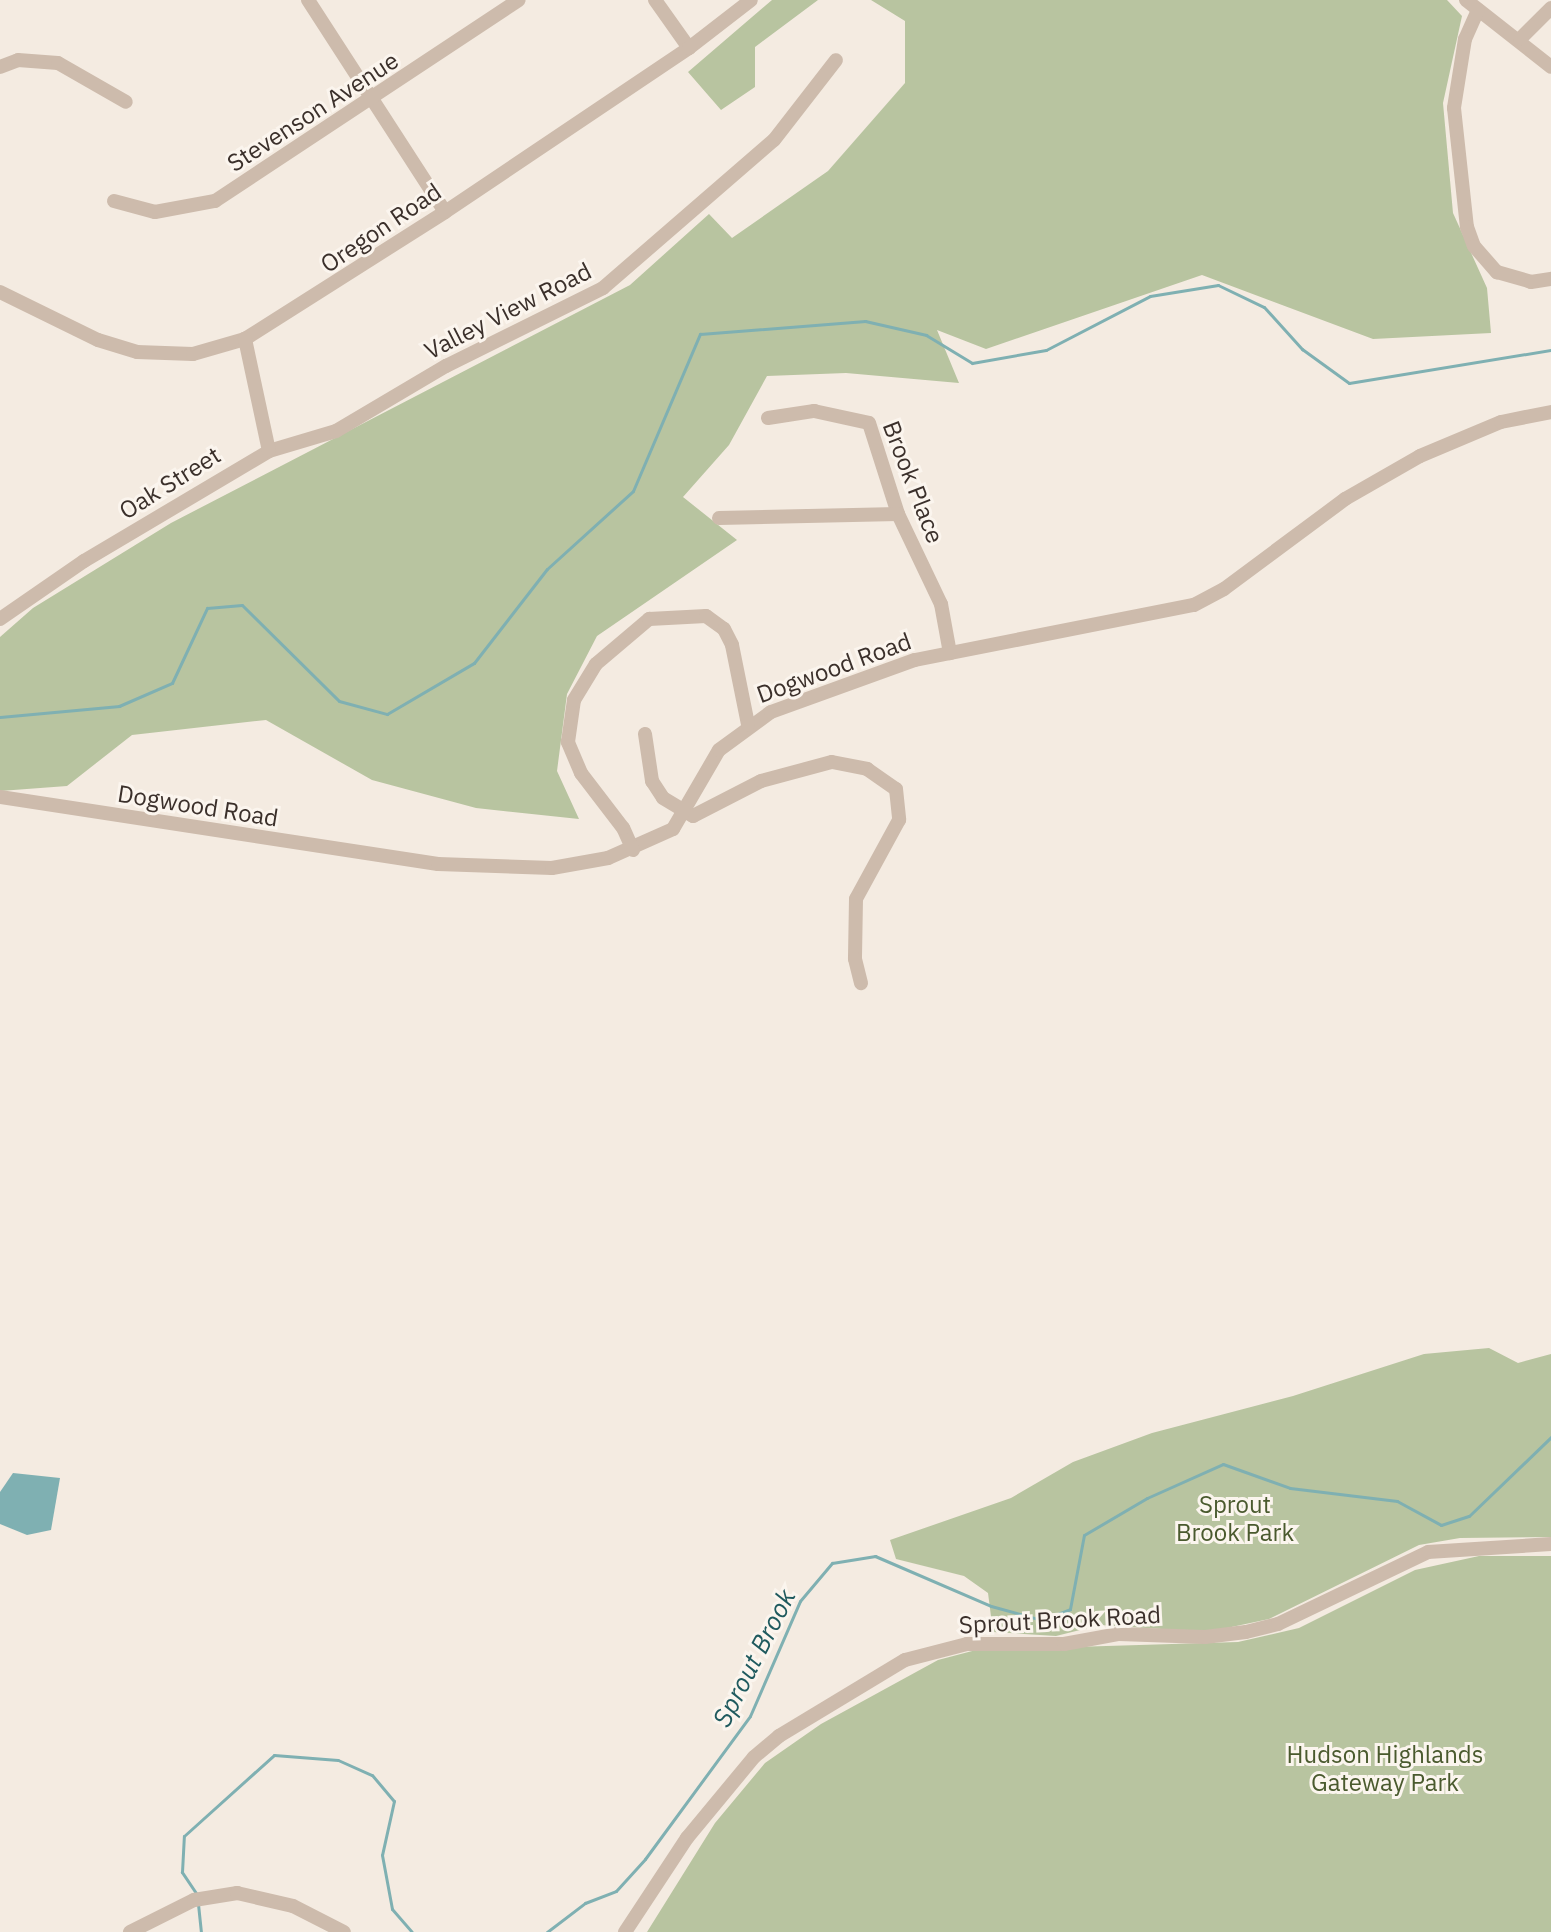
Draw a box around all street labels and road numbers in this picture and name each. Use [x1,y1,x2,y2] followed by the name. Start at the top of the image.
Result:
[222,46,404,178] street label: Stevenson Avenue
[315,177,447,279] street label: Oregon Road
[420,257,596,365] street label: Valley View Road
[877,417,949,547] street label: Brook Place
[114,441,226,525] street label: Oak Street
[753,627,915,709] street label: Dogwood Road
[116,779,280,833] street label: Dogwood Road
[958,1600,1162,1640] street label: Sprout Brook Road

